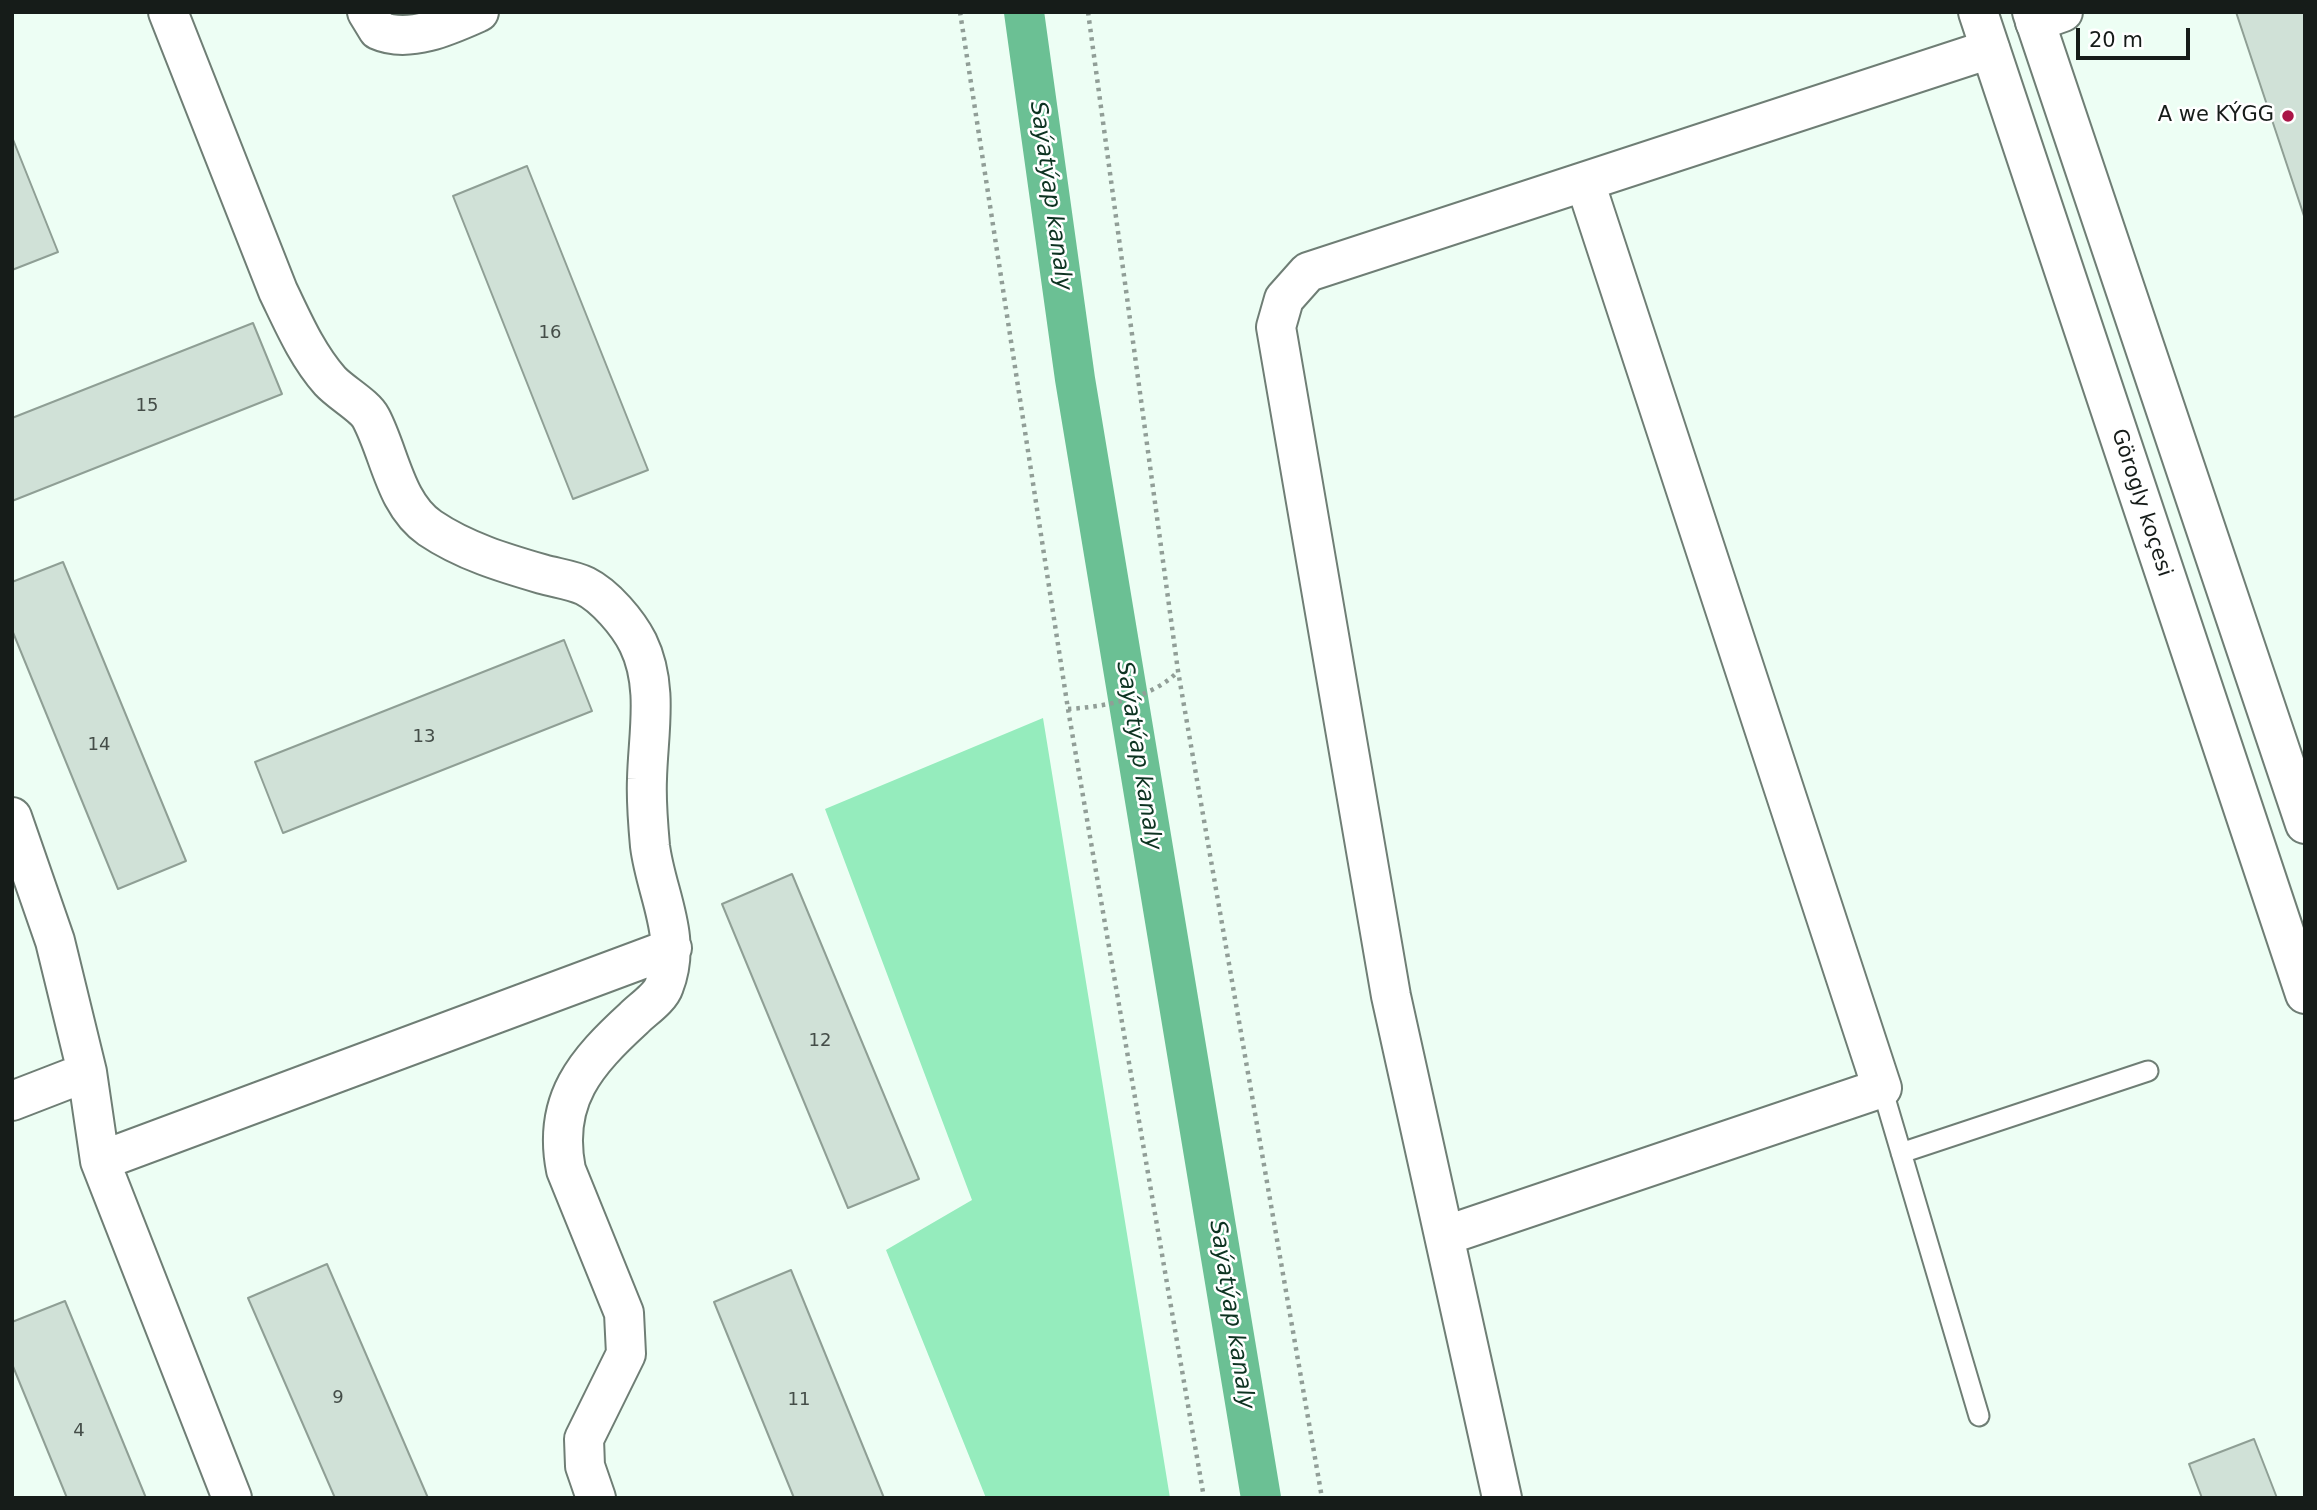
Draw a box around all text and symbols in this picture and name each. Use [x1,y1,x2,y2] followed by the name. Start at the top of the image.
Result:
[2079,14,2193,58] scale bar
[2089,28,2143,52] text: 20 m
[1023,99,1077,293] water label: Saýatýap kanaly
[2158,103,2274,129] place label: A we KÝGG
[2280,108,2296,124] marker: A we KÝGG
[539,322,561,344] house number: 16
[136,395,158,417] house number: 15
[2105,426,2177,580] street label: Görogly koçesi
[1109,659,1167,853] water label: Saýatýap kanaly
[413,726,435,748] house number: 13
[88,734,110,756] house number: 14
[809,1030,831,1052] house number: 12
[1202,1218,1260,1412] water label: Saýatýap kanaly
[332,1387,344,1409] house number: 9
[788,1389,810,1411] house number: 11
[73,1420,85,1442] house number: 4

